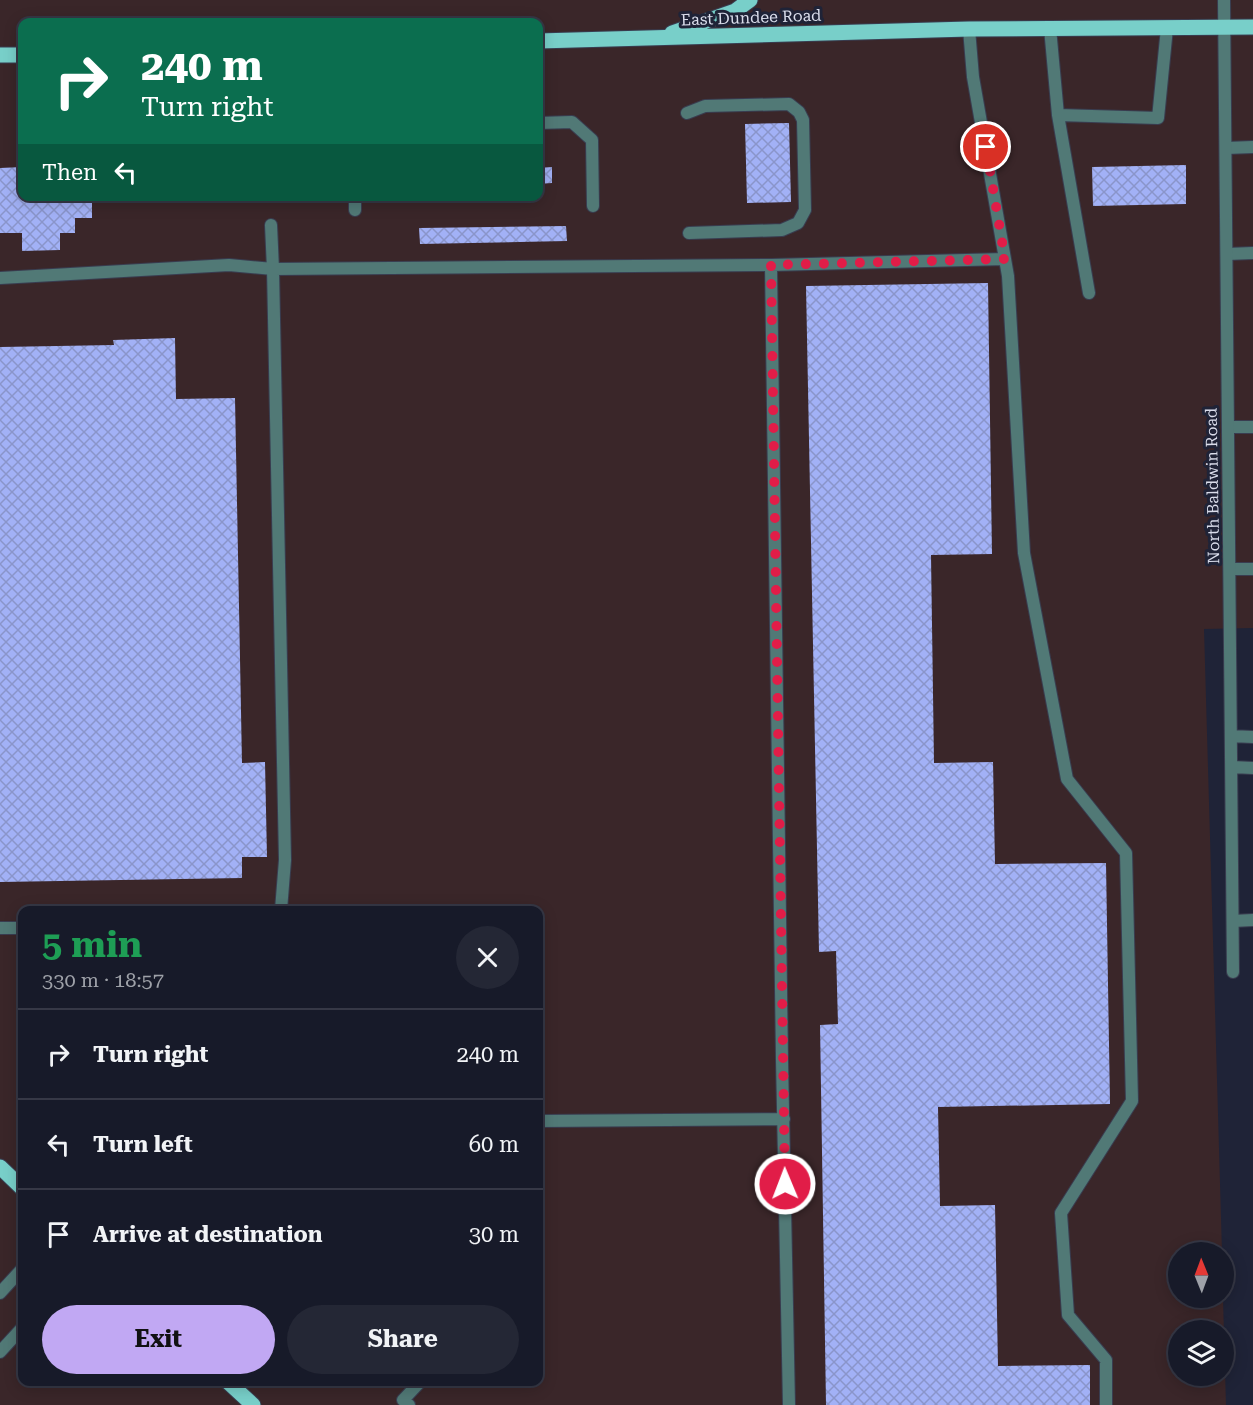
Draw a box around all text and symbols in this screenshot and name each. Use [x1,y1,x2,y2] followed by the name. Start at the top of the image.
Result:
[680,6,822,29] street label: East Dundee Road
[141,41,263,90] text: 240 m
[42,42,120,120] icon: right
[141,91,274,123] text: Turn right
[960,121,1011,172] pin
[969,130,1002,163] icon: arrive
[109,156,142,189] icon: left
[42,160,97,185] text: Then
[1202,408,1223,564] street label: North Baldwin Road
[42,924,142,966] text: 5 min
[456,926,519,989] button: close
[42,968,164,992] text: 330 m · 18:57
[42,1038,75,1071] icon: right
[93,1042,208,1067] text: Turn right
[456,1042,519,1067] text: 240 m
[42,1128,75,1161] icon: left
[93,1132,193,1157] text: Turn left
[469,1132,519,1157] text: 60 m
[753,1152,817,1216] position arrow
[42,1218,75,1251] icon: arrive
[93,1222,322,1247] text: Arrive at destination
[469,1222,519,1247] text: 30 m
[1168,1242,1234,1308] north arrow
[1168,1242,1234,1386] map controls
[42,1305,275,1374] button: Exit
[287,1305,519,1374] button: Share
[1168,1320,1234,1386] button: layers

